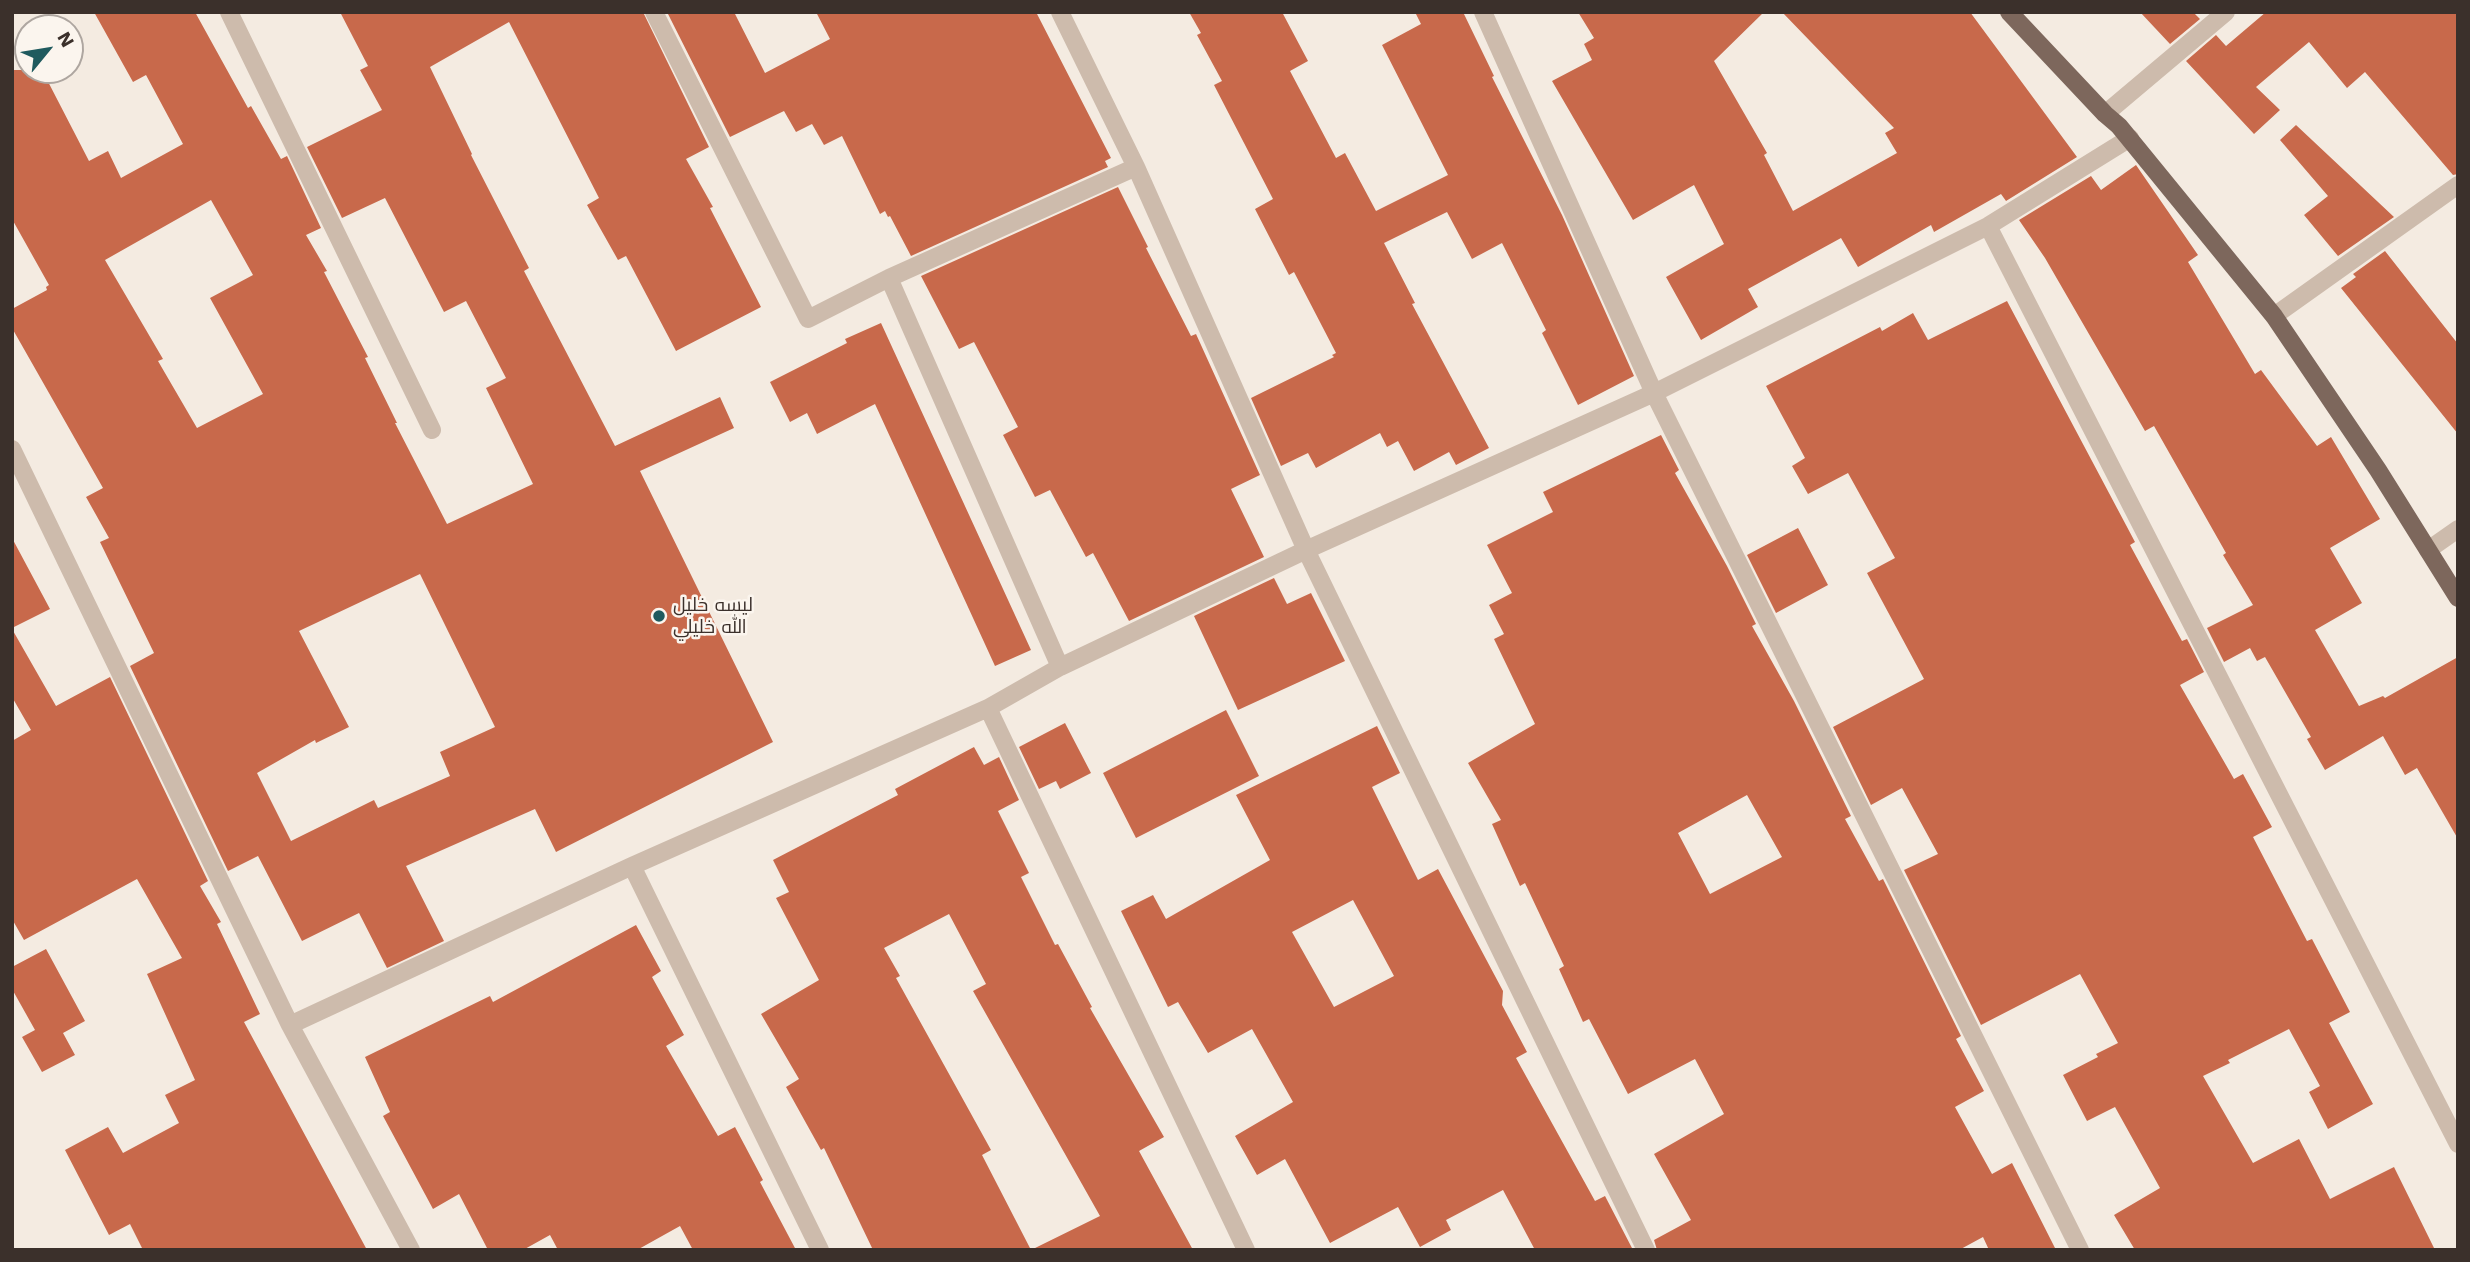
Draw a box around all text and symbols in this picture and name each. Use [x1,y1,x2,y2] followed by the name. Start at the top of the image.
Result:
[14,14,84,84] north arrow
[52,27,79,51] text: N
[673,594,753,638] place label: ليسه خليل الله خليلي
[651,608,667,624] marker: ليسه خليل الله خليلي

